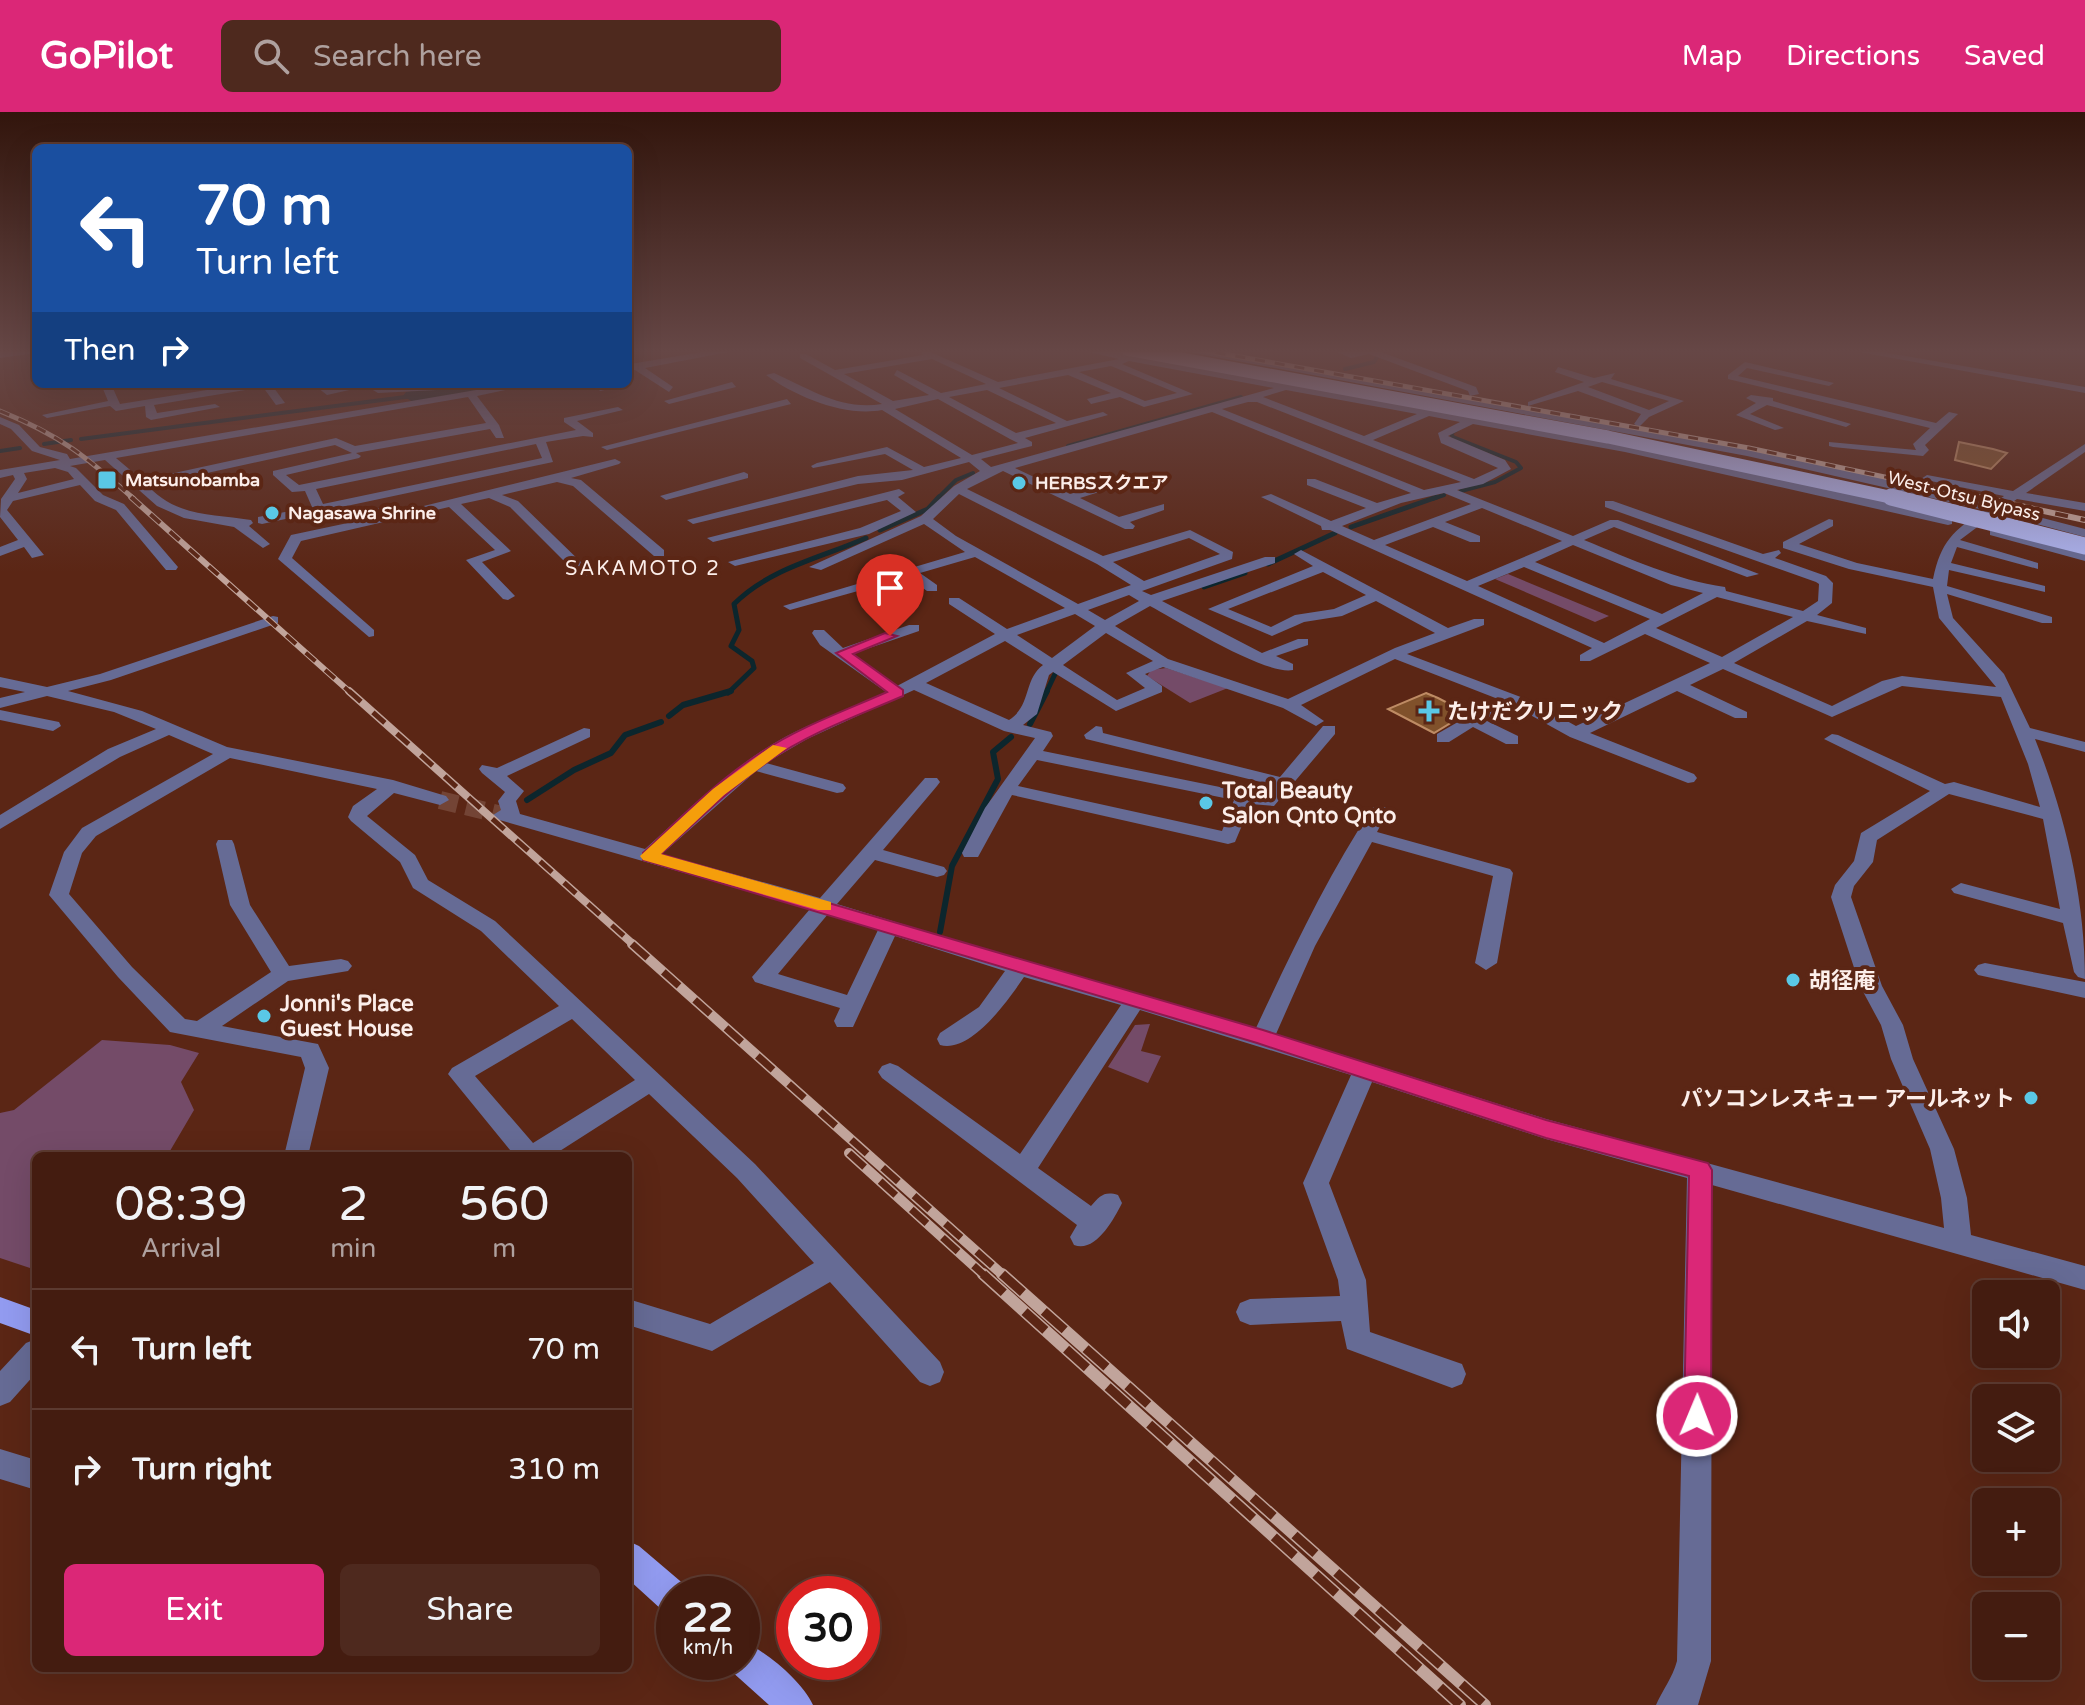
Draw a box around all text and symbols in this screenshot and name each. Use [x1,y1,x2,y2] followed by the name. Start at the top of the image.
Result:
[221,20,781,92] search box
[40,33,173,79] text: GoPilot
[249,34,293,78] icon: search
[313,38,482,75] text: Search here
[1682,39,1742,73] text: Map
[1786,39,1920,73] text: Directions
[1964,39,2045,73] text: Saved
[196,173,332,240] text: 70 m
[64,176,168,280] icon: left
[196,241,339,284] text: Turn left
[152,328,196,372] icon: right
[64,332,136,369] text: Then
[1885,466,2043,526] street label: West-Otsu Bypass
[96,469,118,491] marker: Matsunobamba
[125,469,260,491] place label: Matsunobamba
[1035,472,1168,494] place label: HERBSスクエア
[1010,474,1028,492] marker: HERBSスクエア
[288,502,436,524] place label: Nagasawa Shrine
[263,504,281,522] marker: Nagasawa Shrine
[856,554,924,636] pin
[565,557,721,581] district label: SAKAMOTO 2
[868,566,912,610] icon: arrive
[1447,699,1623,725] place label: たけだクリニック
[1418,700,1440,722] marker: たけだクリニック
[1221,778,1396,829] place label: Total Beauty Salon Qnto Qnto
[1197,794,1215,812] marker: Total Beauty Salon Qnto Qnto
[1809,968,1875,994] place label: 胡径庵
[1784,971,1802,989] marker: 胡径庵
[279,991,414,1042] place label: Jonni's Place Guest House
[255,1007,273,1025] marker: Jonni's Place Guest House
[1681,1086,2015,1112] place label: パソコンレスキュー アールネット
[2022,1089,2040,1107] marker: パソコンレスキュー アールネット
[115,1176,248,1234] text: 08:39
[338,1176,368,1234] text: 2
[459,1176,549,1234] text: 560
[141,1233,221,1264] text: Arrival
[330,1233,376,1264] text: min
[492,1233,516,1264] text: m
[1972,1280,2060,1680] map controls
[1972,1280,2060,1368] button: sound
[64,1327,108,1371] icon: left
[132,1331,251,1368] text: Turn left
[527,1331,600,1368] text: 70 m
[1655,1374,1739,1458] position arrow
[1972,1384,2060,1472] button: layers
[64,1447,108,1491] icon: right
[132,1451,272,1488] text: Turn right
[508,1451,600,1488] text: 310 m
[1972,1488,2060,1576] button: +
[64,1564,324,1656] button: Exit
[340,1564,600,1656] button: Share
[776,1576,880,1680] speed limit sign: 30
[1972,1592,2060,1680] button: −
[683,1594,733,1642] text: 22
[683,1636,733,1660] text: km/h

